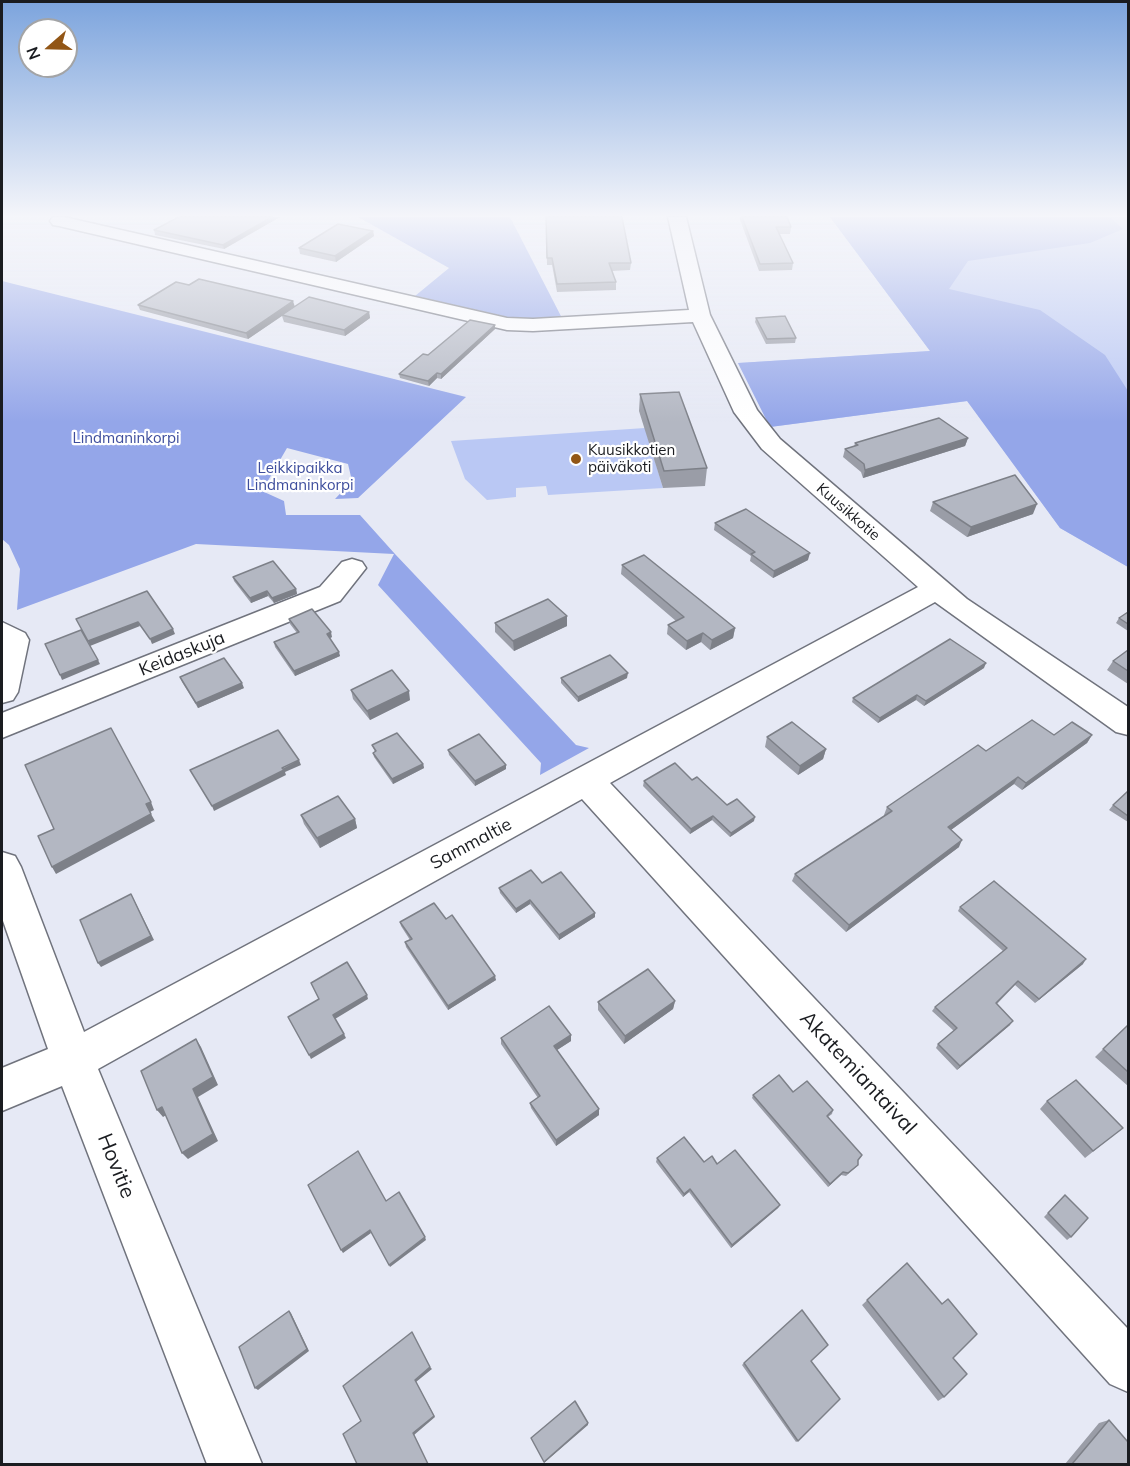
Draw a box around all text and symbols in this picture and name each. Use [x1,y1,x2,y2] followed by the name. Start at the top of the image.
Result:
[18,18,78,78] north arrow
[21,44,44,63] text: N
[73,429,179,447] park label: Lindmaninkorpi
[588,441,675,476] place label: Kuusikkotien päiväkoti
[569,452,583,466] marker: Kuusikkotien päiväkoti
[247,459,353,494] park label: Leikkipaikka Lindmaninkorpi
[813,479,883,545] street label: Kuusikkotie
[136,627,228,681] street label: Keidaskuja
[427,814,515,874] street label: Sammaltie
[794,1006,922,1140] street label: Akatemiantaival
[92,1130,140,1202] street label: Hovitie

